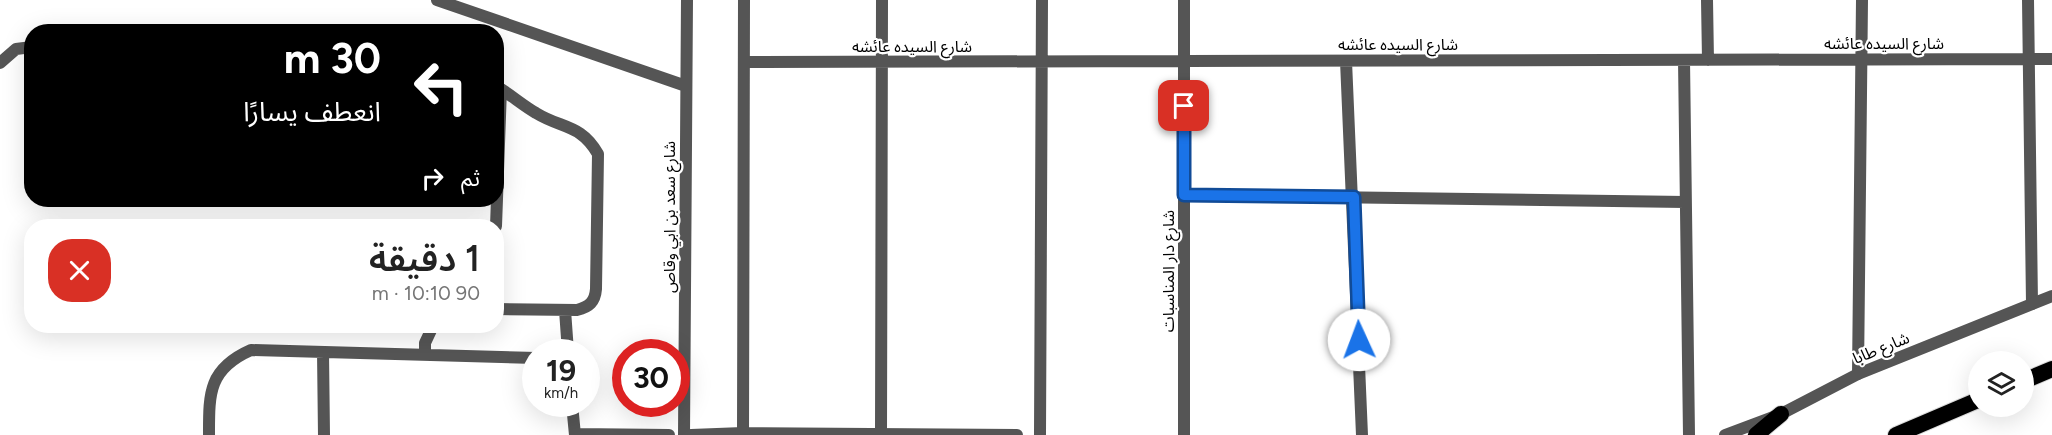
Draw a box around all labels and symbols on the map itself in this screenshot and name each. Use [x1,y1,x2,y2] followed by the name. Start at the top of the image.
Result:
[1824,34,1944,56] street label: شارع السيده عائشه
[1338,35,1458,57] street label: شارع السيده عائشه
[852,37,972,59] street label: شارع السيده عائشه
[1158,80,1209,131] pin
[660,141,682,293] street label: شارع سعد بن ابي وقاص
[1159,210,1181,332] street label: شارع دار المناسبات
[1327,308,1391,372] position arrow
[1850,328,1913,371] street label: شارع طابا
[612,339,690,417] speed limit sign: 30

